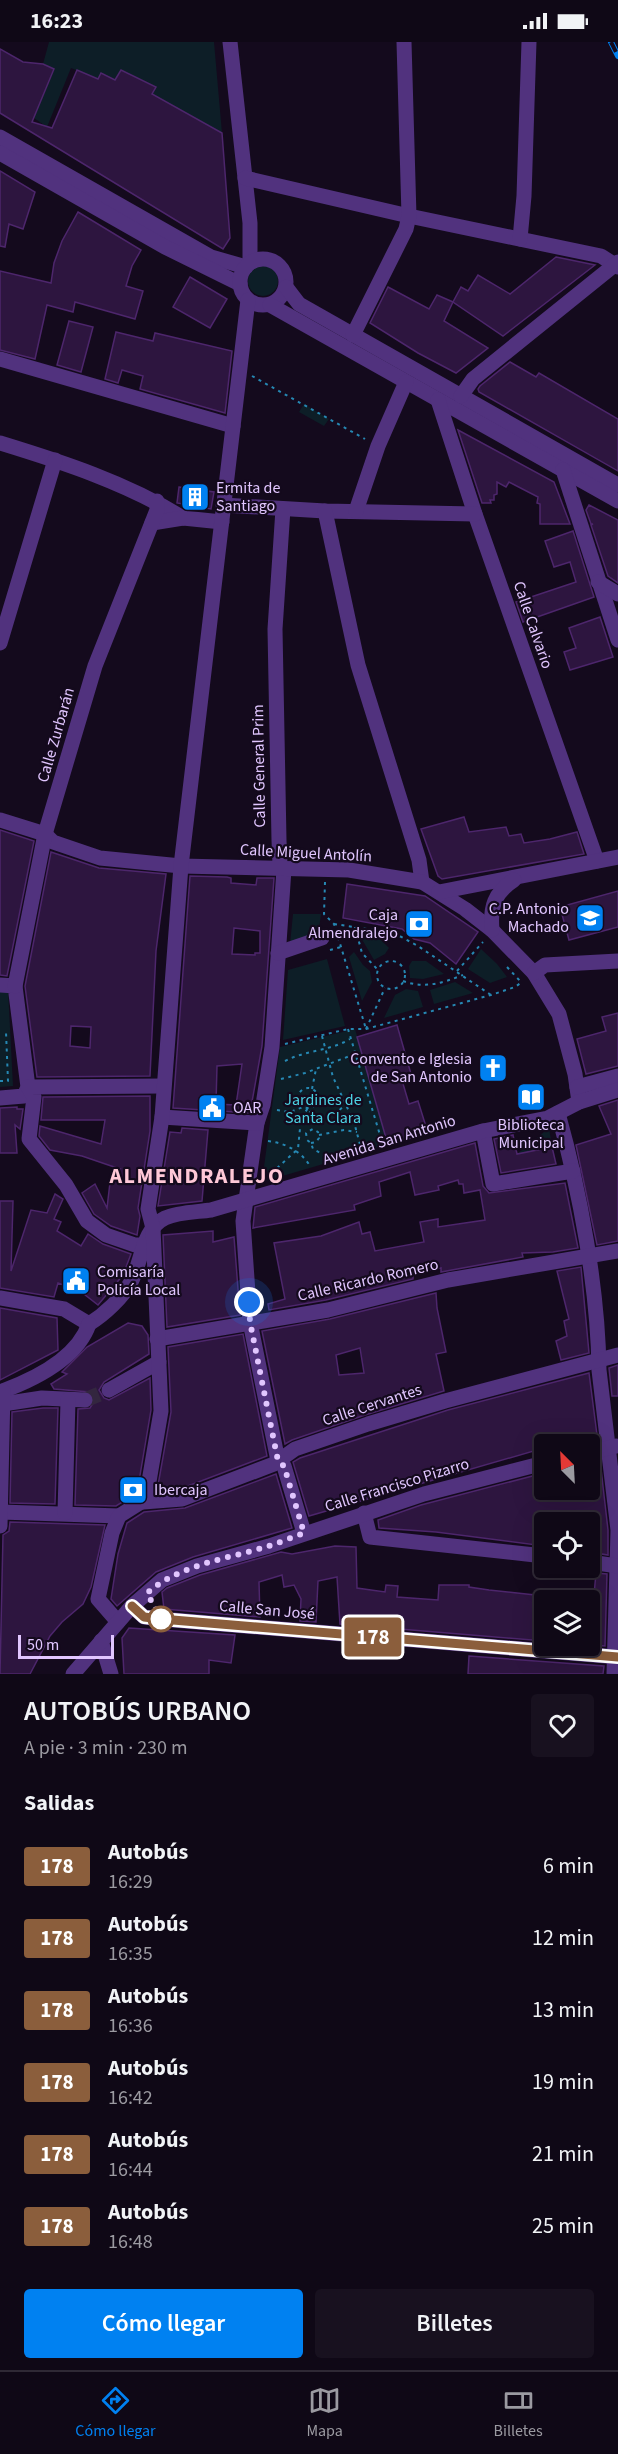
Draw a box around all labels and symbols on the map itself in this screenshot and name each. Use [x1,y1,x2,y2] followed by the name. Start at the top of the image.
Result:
[216,477,280,517] place label: Ermita de Santiago
[179,481,211,513] building icon: Ermita de Santiago
[508,578,558,672] street label: Calle Calvario
[32,685,80,785] street label: Calle Zurbarán
[247,704,271,828] street label: Calle General Prim
[239,839,373,867] street label: Calle Miguel Antolín
[489,898,569,938] place label: C.P. Antonio Machado
[574,902,606,934] school or university icon: C.P. Antonio Machado
[309,904,398,944] place label: Caja Almendralejo
[403,908,435,940] bank icon: Caja Almendralejo
[350,1048,472,1088] place label: Convento e Iglesia de San Antonio
[477,1052,509,1084] church icon: Convento e Iglesia de San Antonio
[515,1081,547,1113] library icon: Biblioteca Municipal
[284,1089,362,1129] park label: Jardines de Santa Clara
[196,1092,228,1124] public building icon: OAR
[233,1097,261,1119] place label: OAR
[320,1109,458,1171] street label: Avenida San Antonio
[498,1114,564,1154] place label: Biblioteca Municipal
[108,1160,285,1192] district label: ALMENDRALEJO
[295,1253,441,1307] street label: Calle Ricardo Romero
[97,1261,180,1301] place label: Comisaría Policía Local
[60,1265,92,1297] public building icon: Comisaría Policía Local
[234,1287,264,1317] your location
[319,1378,425,1431] street label: Calle Cervantes
[534,1434,600,1500] north arrow
[322,1453,472,1517] street label: Calle Francisco Pizarro
[117,1474,149,1506] bank icon: Ibercaja
[154,1479,208,1501] place label: Ibercaja
[218,1595,316,1625] street label: Calle San José
[148,1606,174,1632] unlabelled marker
[338,1618,407,1656] line badge: 178
[18,1632,114,1660] scale bar

